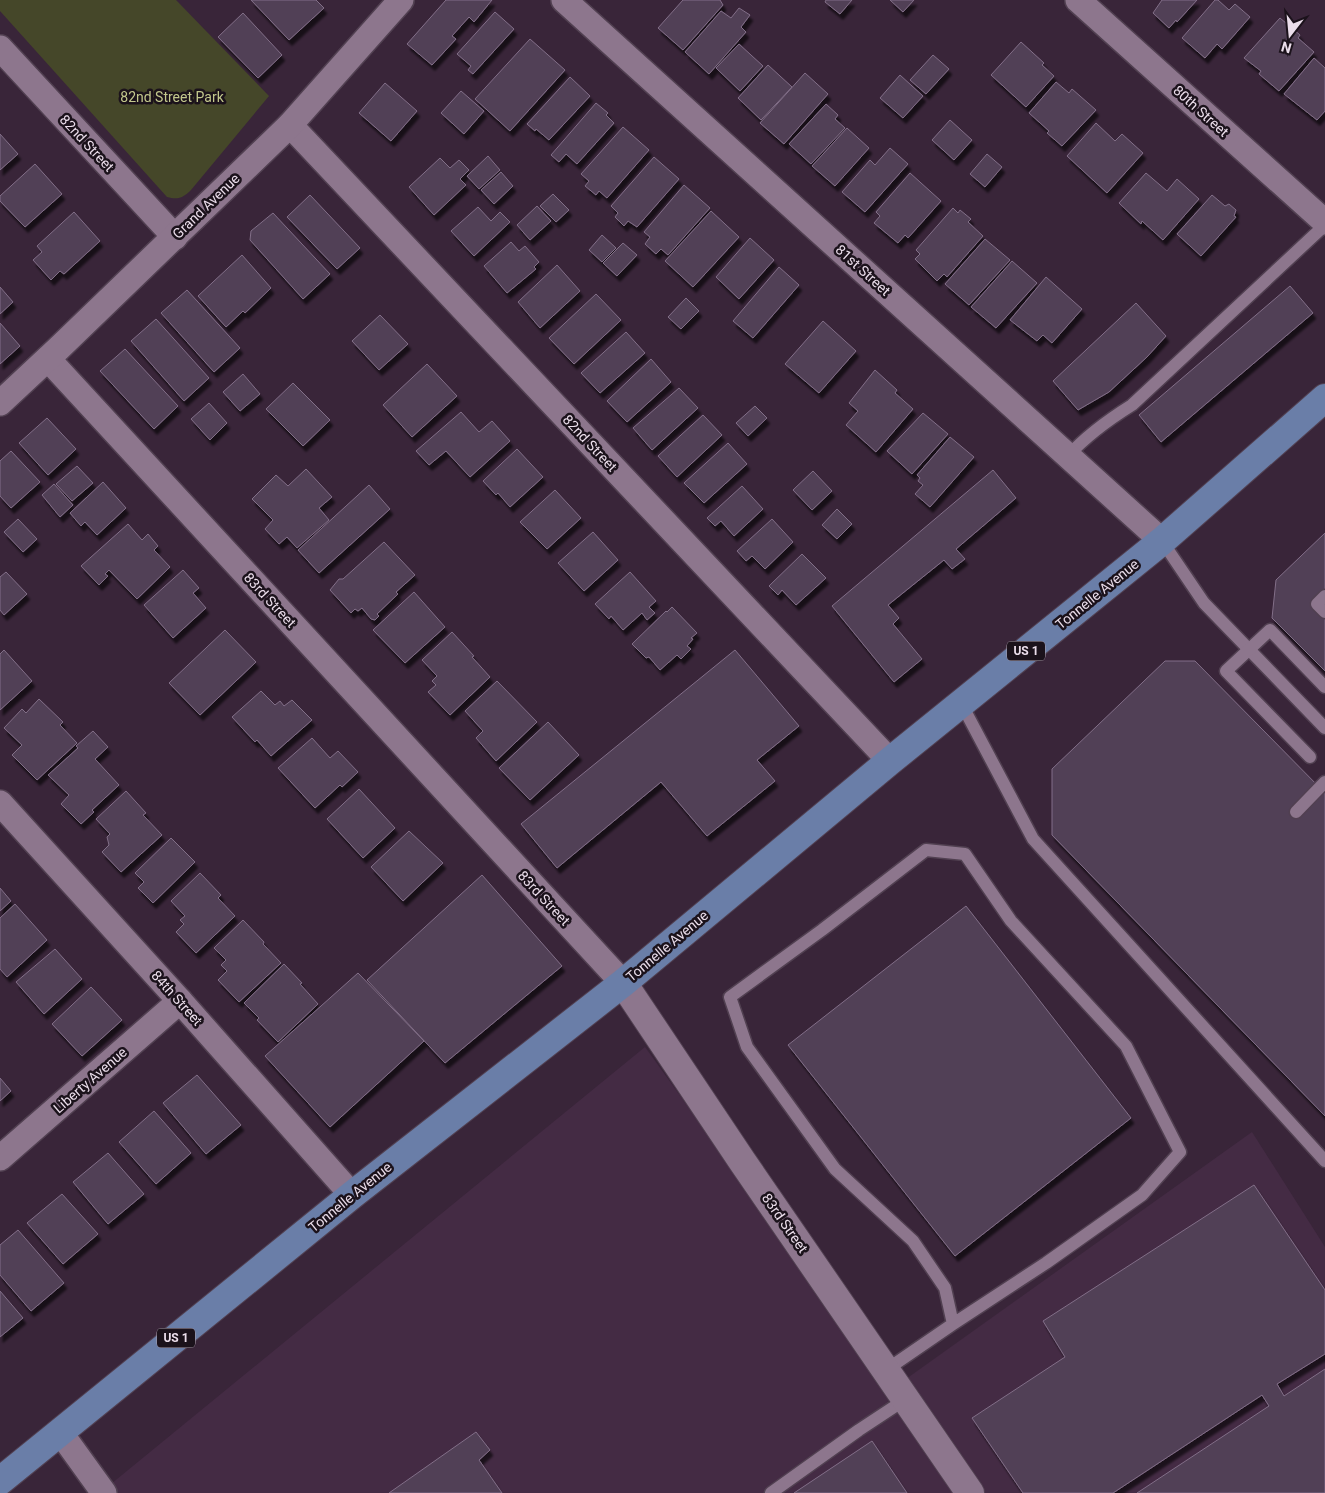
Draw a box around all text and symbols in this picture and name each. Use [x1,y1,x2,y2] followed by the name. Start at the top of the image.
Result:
[1265,10,1315,60] north arrow
[1279,38,1293,57] text: N
[1170,82,1232,140] street label: 80th Street
[120,89,225,105] park label: 82nd Street Park
[57,111,118,175] street label: 82nd Street
[169,170,243,242] street label: Grand Avenue
[832,241,894,299] street label: 81st Street
[560,411,621,475] street label: 82nd Street
[1052,556,1142,632] street label: Tonnelle Avenue
[241,569,300,631] street label: 83rd Street
[1007,641,1045,660] road number: US 1
[515,867,574,929] street label: 83rd Street
[623,907,711,985] street label: Tonnelle Avenue
[148,967,206,1029] street label: 84th Street
[50,1044,130,1116] street label: Liberty Avenue
[305,1159,395,1235] street label: Tonnelle Avenue
[759,1190,811,1256] street label: 83rd Street
[157,1329,195,1348] road number: US 1

